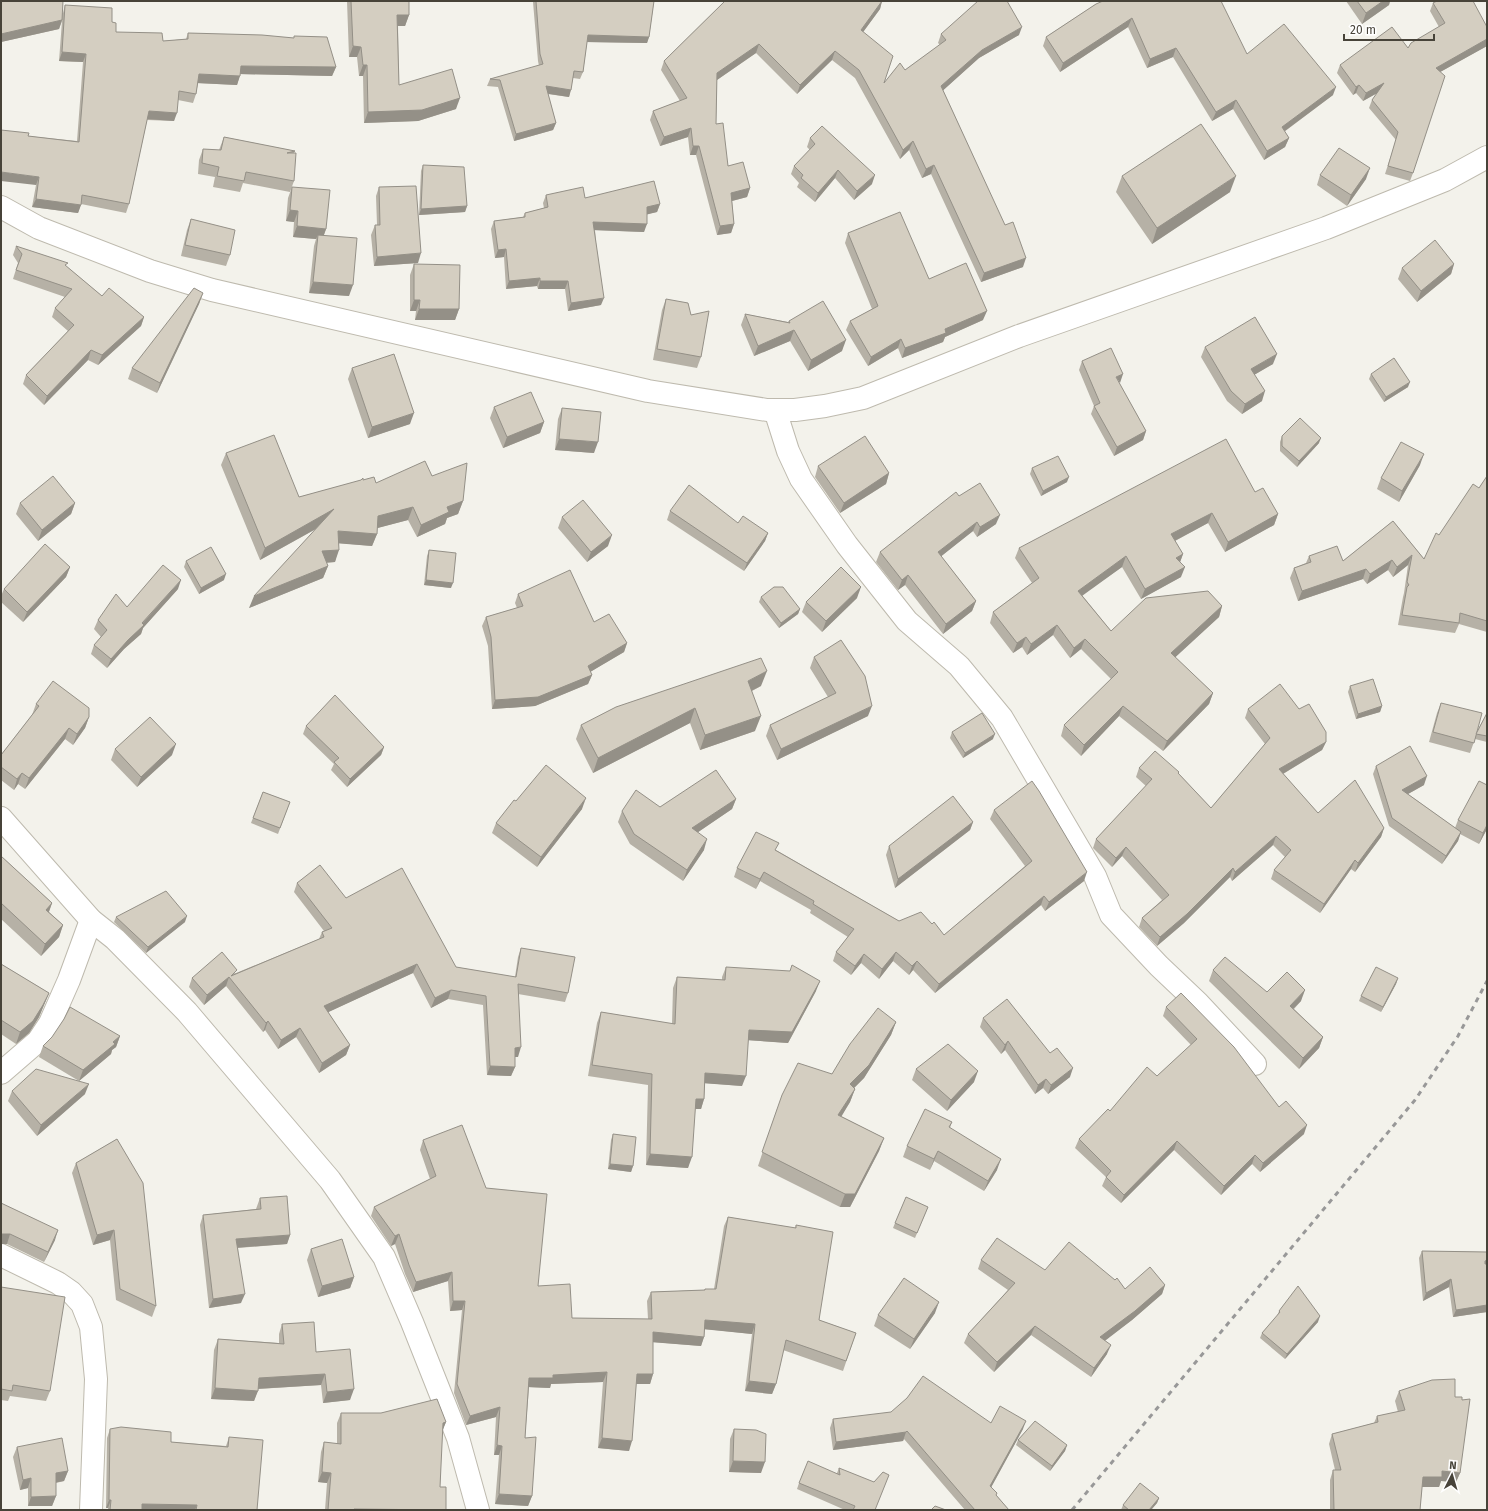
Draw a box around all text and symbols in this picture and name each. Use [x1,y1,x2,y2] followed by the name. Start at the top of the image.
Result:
[1344,16,1434,42] scale bar
[1350,23,1376,37] text: 20 m
[1432,1455,1472,1495] north arrow
[1449,1459,1457,1472] text: N

